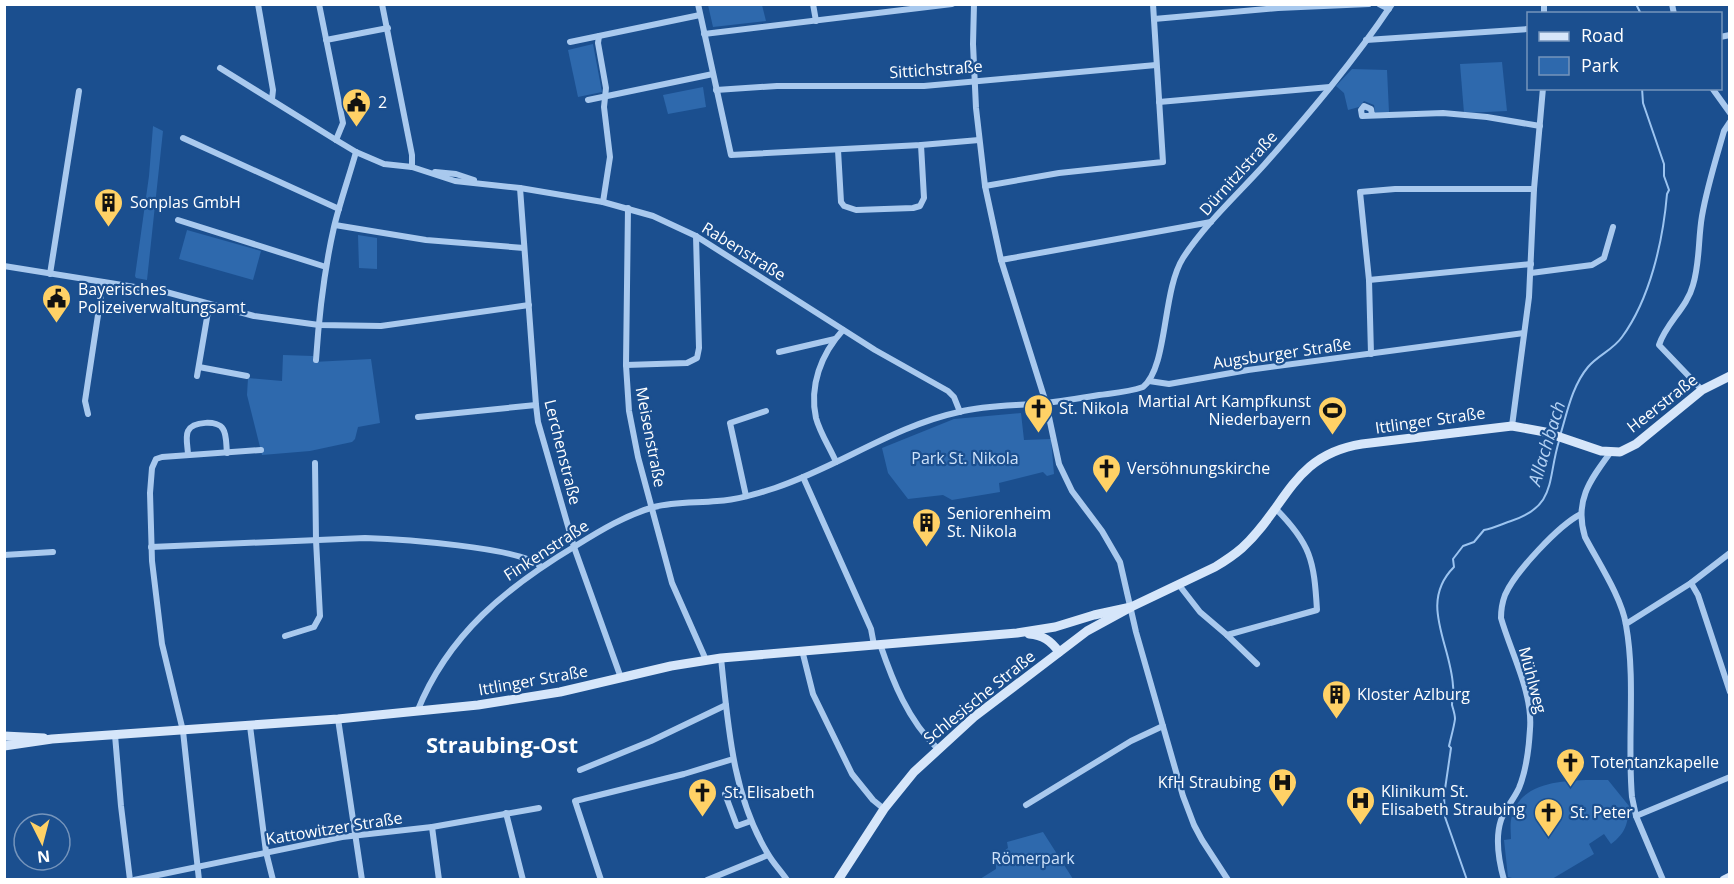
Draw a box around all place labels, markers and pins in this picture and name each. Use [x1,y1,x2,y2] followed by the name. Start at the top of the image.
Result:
[341,86,373,128] public building icon: 2
[378,91,387,113] place label: 2
[93,186,125,228] building icon: Sonplas GmbH
[130,191,241,213] place label: Sonplas GmbH
[78,278,246,318] place label: Bayerisches Polizeiverwaltungsamt
[41,282,73,324] public building icon: Bayerisches Polizeiverwaltungsamt
[1138,390,1311,430] place label: Martial Art Kampfkunst Niederbayern
[1022,392,1054,434] church icon: St. Nikola
[1316,394,1348,436] sports icon: Martial Art Kampfkunst Niederbayern
[1059,397,1129,419] place label: St. Nikola
[1090,452,1122,494] church icon: Versöhnungskirche
[1127,457,1270,479] place label: Versöhnungskirche
[947,502,1051,542] place label: Seniorenheim St. Nikola
[910,506,942,548] building icon: Seniorenheim St. Nikola
[1320,678,1352,720] building icon: Kloster Azlburg
[1357,683,1470,705] place label: Kloster Azlburg
[1554,746,1586,788] church icon: Totentanzkapelle
[1591,751,1719,773] place label: Totentanzkapelle
[1266,766,1298,808] hospital icon: KfH Straubing
[1158,771,1261,793] place label: KfH Straubing
[687,776,719,818] church icon: St. Elisabeth
[1381,780,1525,820] place label: Klinikum St. Elisabeth Straubing
[724,781,815,803] place label: St. Elisabeth
[1344,784,1376,826] hospital icon: Klinikum St. Elisabeth Straubing
[1533,796,1565,838] church icon: St. Peter
[1570,801,1633,823] place label: St. Peter

